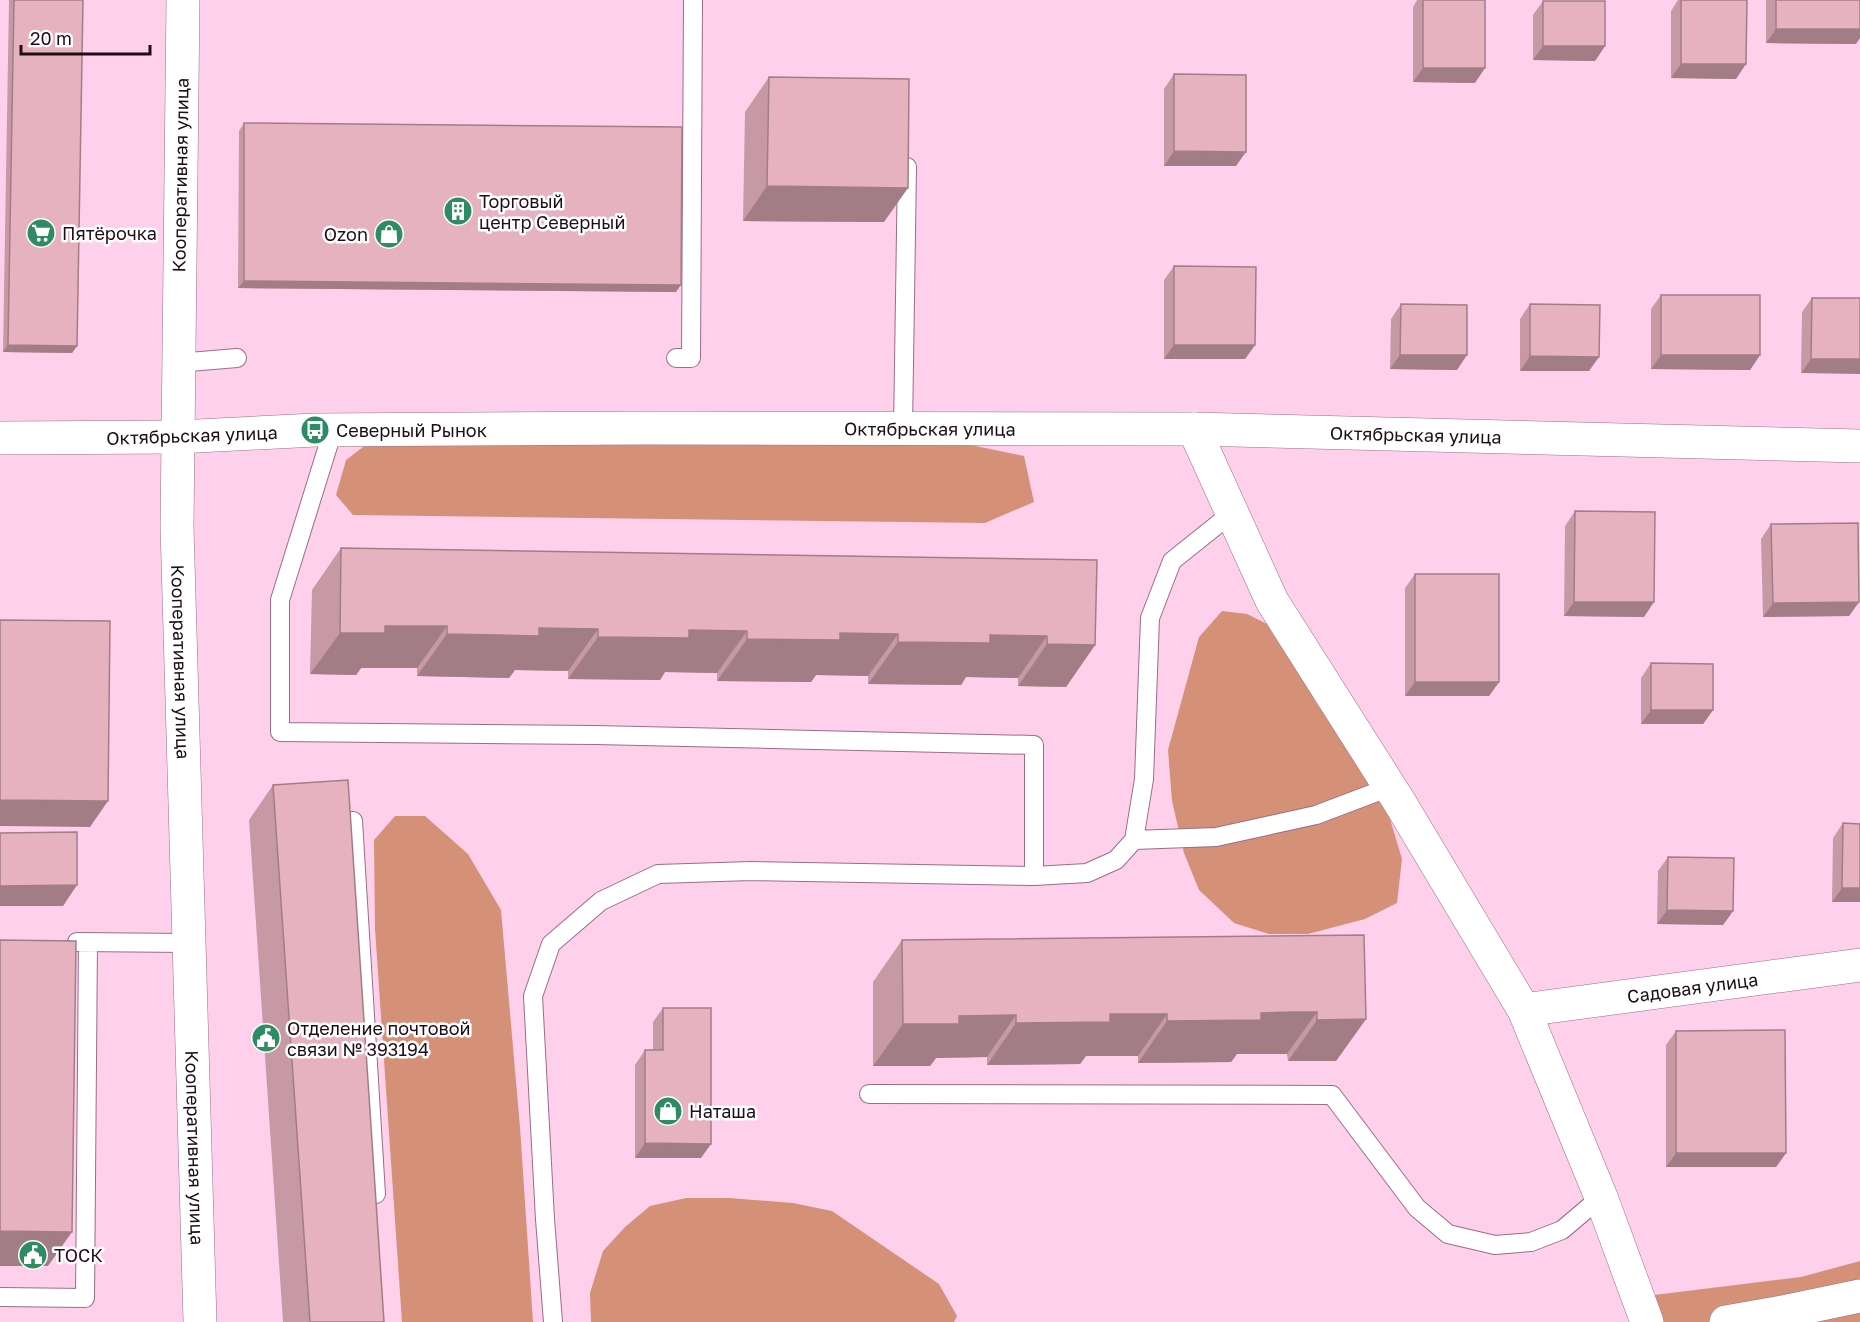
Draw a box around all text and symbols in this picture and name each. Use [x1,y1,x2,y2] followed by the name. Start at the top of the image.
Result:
[21,18,150,56] scale bar
[30,27,72,49] text: 20 m
[167,77,193,273] street label: Кооперативная улица
[479,190,625,233] place label: Торговый центр Северный
[442,195,474,227] building icon: Торговый центр Северный
[25,217,57,249] supermarket icon: Пятёрочка
[373,218,405,250] shop icon: Ozon
[62,222,157,244] place label: Пятёрочка
[324,223,368,245] place label: Ozon
[299,414,331,446] bus stop icon: Северный Рынок
[844,417,1016,440] street label: Октябрьская улица
[336,419,487,441] place label: Северный Рынок
[106,421,278,449] street label: Октябрьская улица
[1330,421,1502,448] street label: Октябрьская улица
[167,564,195,760] street label: Кооперативная улица
[1626,968,1759,1007] street label: Садовая улица
[287,1017,470,1060] place label: Отделение почтовой связи № 393194
[250,1022,282,1054] public building icon: Отделение почтовой связи № 393194
[181,1050,209,1245] street label: Кооперативная улица
[652,1095,684,1127] shop icon: Наташа
[689,1100,756,1122] place label: Наташа
[17,1239,49,1271] public building icon: ТОСК
[54,1244,103,1266] place label: ТОСК

